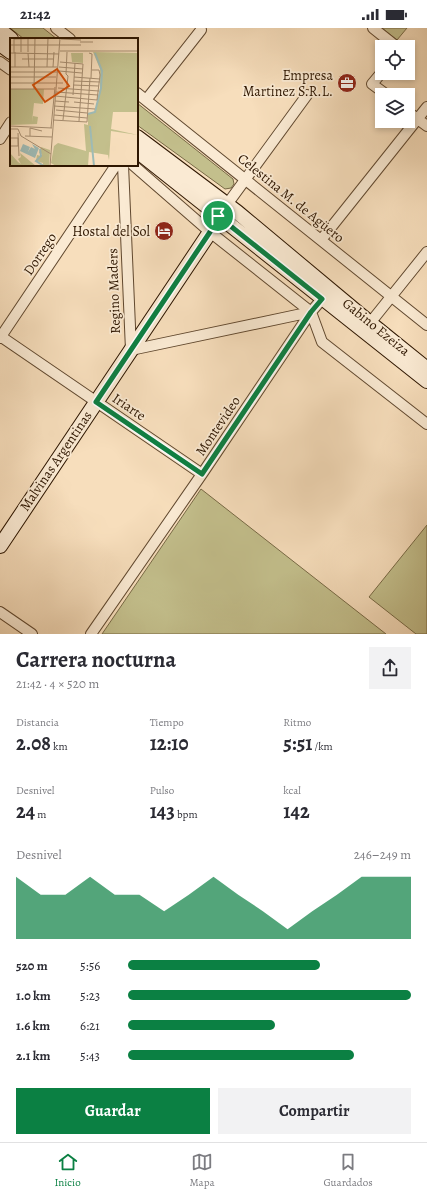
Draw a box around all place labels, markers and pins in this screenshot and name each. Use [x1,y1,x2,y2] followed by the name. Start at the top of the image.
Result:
[243,66,333,101] place label: Empresa Martinez S.R.L.
[336,72,358,94] office icon: Empresa Martinez S.R.L.
[201,199,235,233] pin
[153,220,175,242] hotel icon: Hostal del Sol
[72,222,151,241] place label: Hostal del Sol

